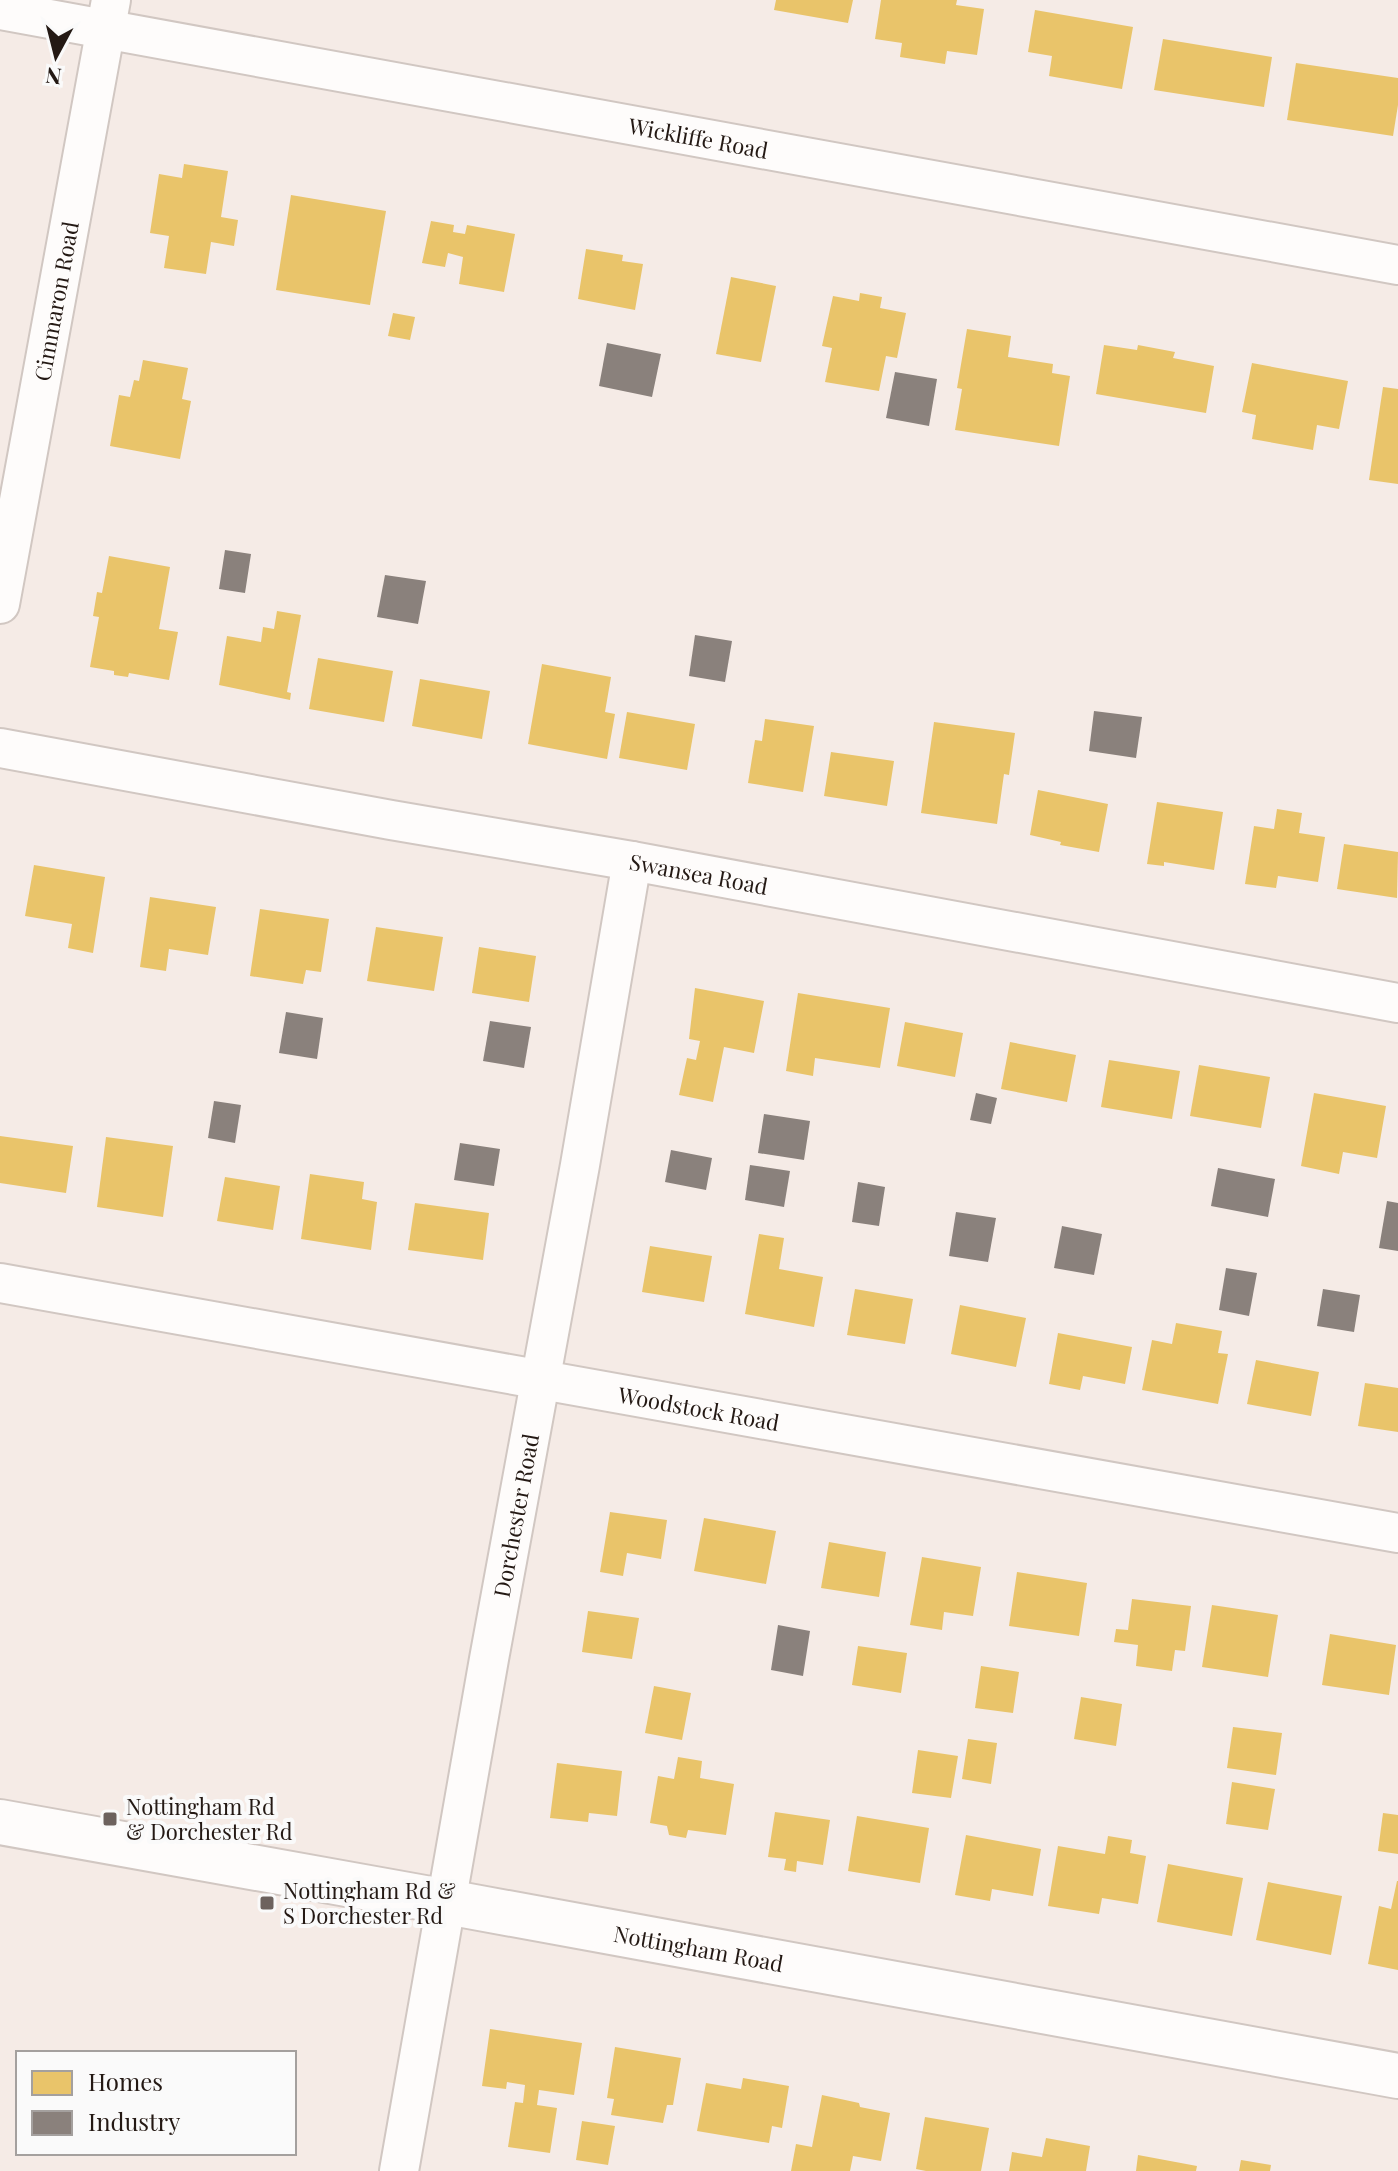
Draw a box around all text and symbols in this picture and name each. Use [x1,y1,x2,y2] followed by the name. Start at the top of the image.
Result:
[16,16,96,96] north arrow
[44,61,63,93] text: N
[625,110,771,165] street label: Wickliffe Road
[26,219,85,383] street label: Cimmaron Road
[627,846,771,901] street label: Swansea Road
[615,1379,782,1437] street label: Woodstock Road
[486,1431,545,1600] street label: Dorchester Road
[126,1791,293,1846] place label: Nottingham Rd & Dorchester Rd
[101,1810,119,1828] marker: Nottingham Rd & Dorchester Rd
[283,1875,456,1930] place label: Nottingham Rd & S Dorchester Rd
[258,1894,276,1912] marker: Nottingham Rd & S Dorchester Rd
[611,1918,786,1978] street label: Nottingham Road
[16,2051,296,2155] legend
[88,2065,163,2097] text: Homes
[88,2105,180,2137] text: Industry

